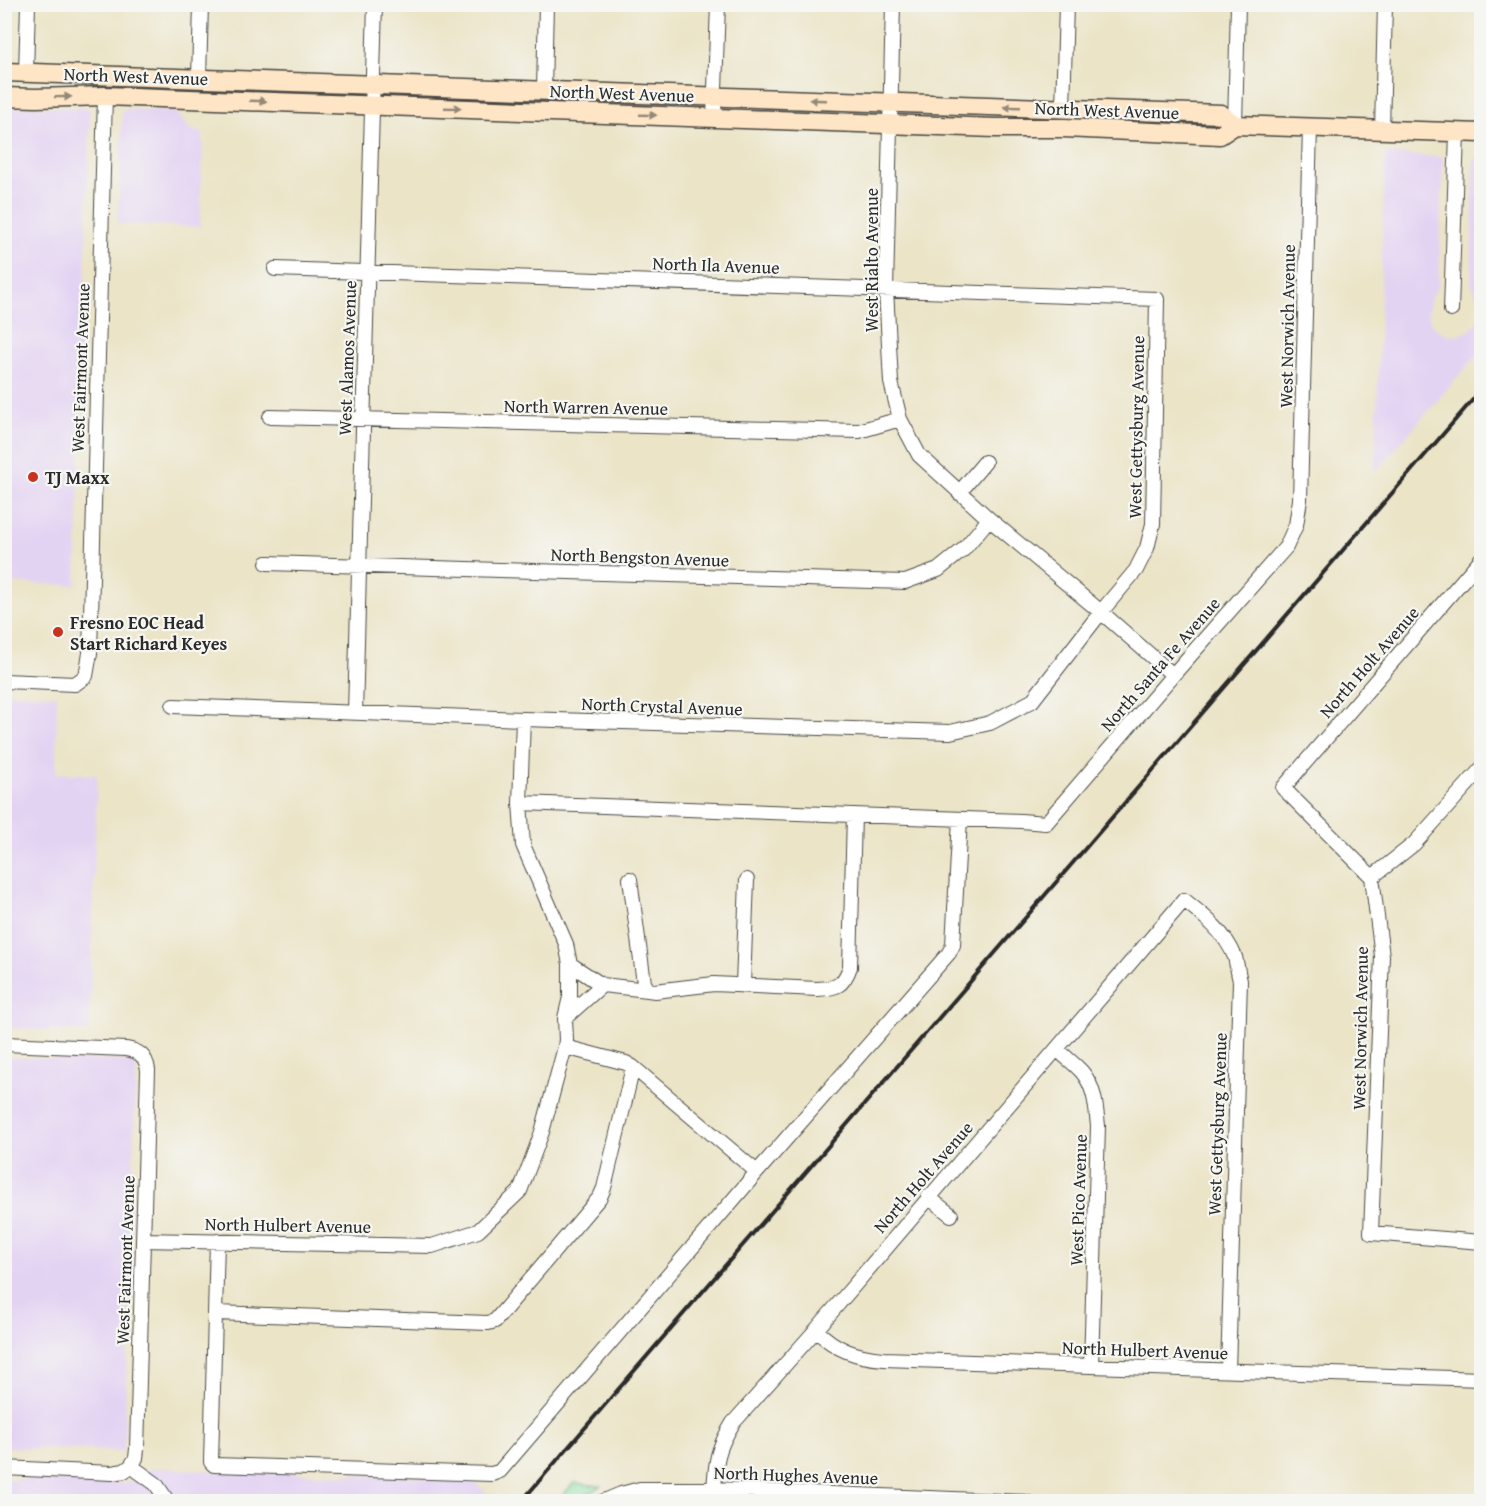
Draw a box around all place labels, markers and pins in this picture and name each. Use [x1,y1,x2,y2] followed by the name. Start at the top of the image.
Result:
[45,464,110,491] place label: TJ Maxx
[26,470,40,484] marker: TJ Maxx
[70,609,227,657] place label: Fresno EOC Head Start Richard Keyes
[51,625,65,639] marker: Fresno EOC Head Start Richard Keyes

